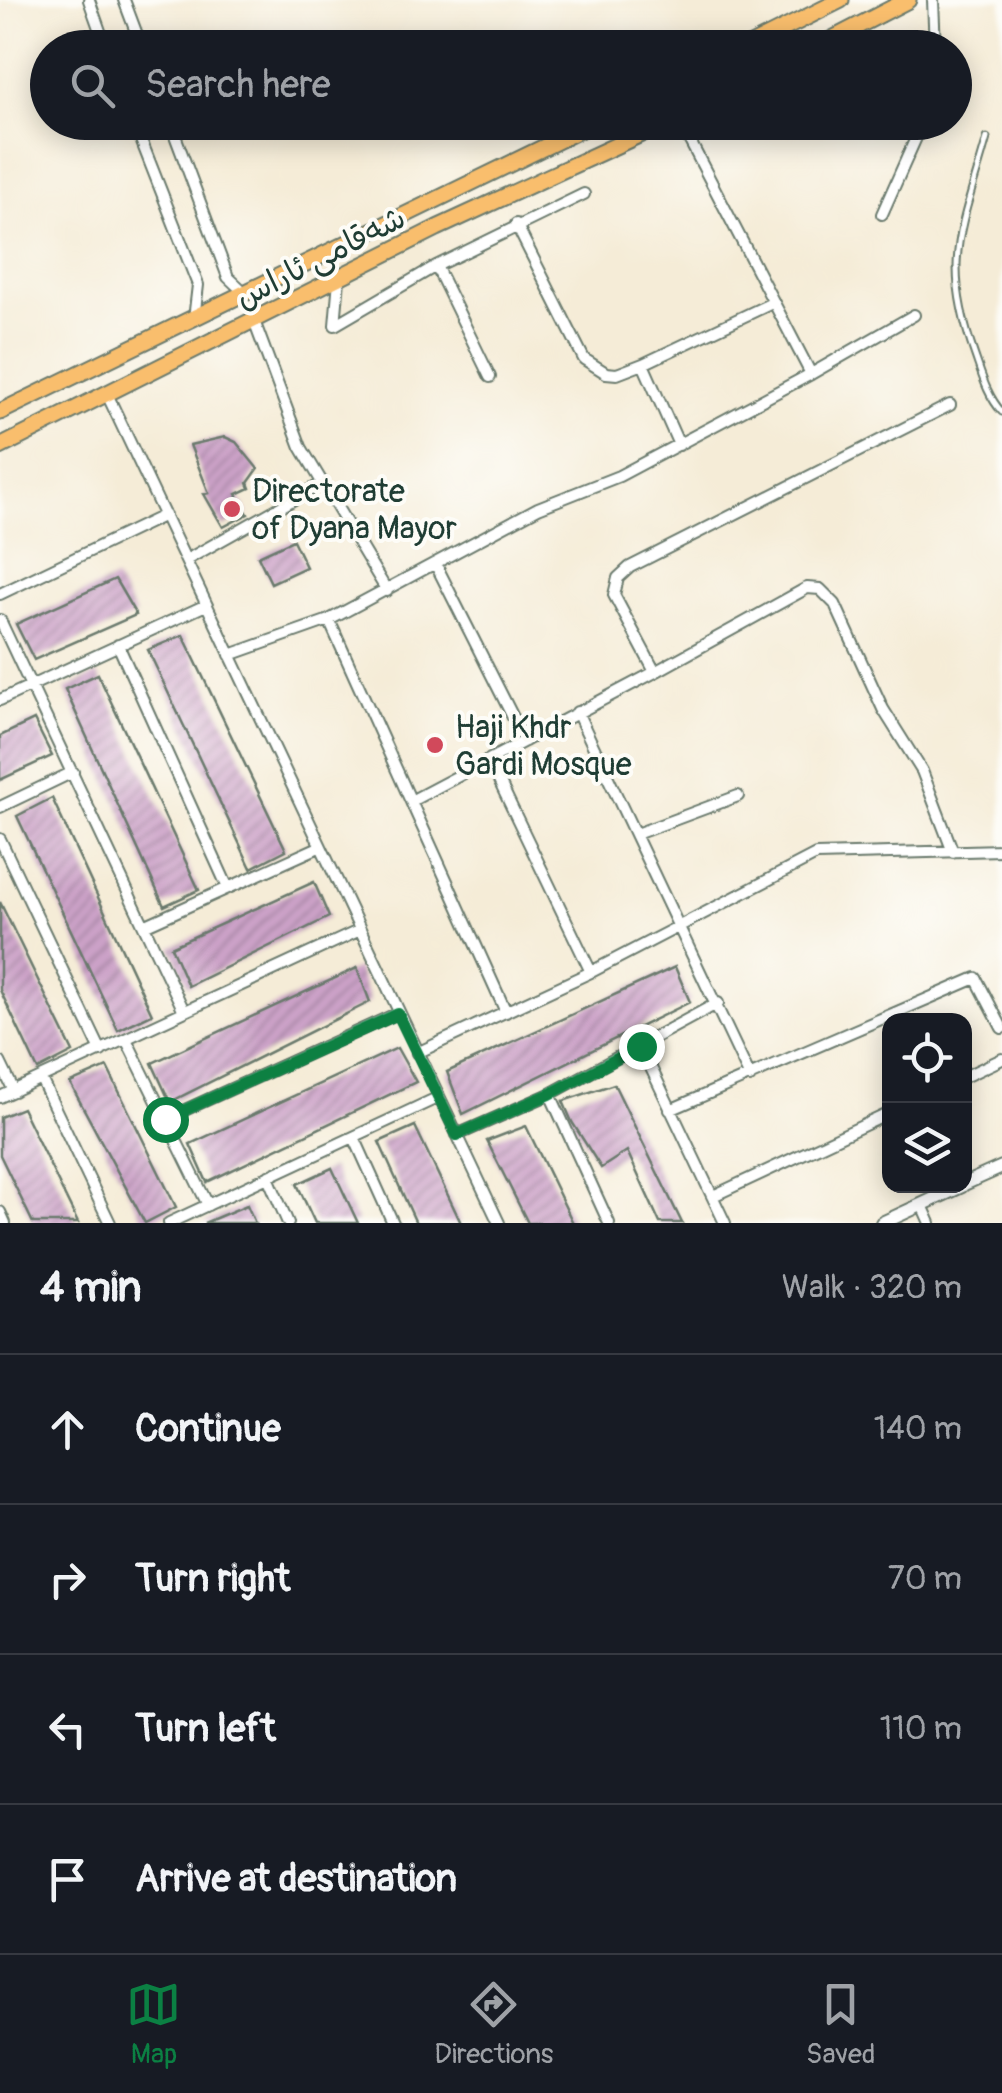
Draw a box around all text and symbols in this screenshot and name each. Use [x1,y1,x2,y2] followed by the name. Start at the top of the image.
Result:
[30,30,972,140] search box
[65,58,120,113] icon: search
[145,61,331,109] text: Search here
[229,198,412,318] street label: شەقامی ئاراس
[252,472,457,549] place label: Directorate of Dyana Mayor
[221,498,243,520] marker: Directorate of Dyana Mayor
[455,708,632,785] place label: Haji Khdr Gardi Mosque
[424,734,446,756] marker: Haji Khdr Gardi Mosque
[882,1013,972,1193] map controls
[882,1013,972,1103] button: locate
[619,1024,665,1070] route end
[143,1097,189,1143] route start
[882,1103,972,1193] button: layers
[40,1262,142,1314] text: 4 min
[782,1268,962,1308] text: Walk · 320 m
[40,1402,95,1457] icon: ahead
[135,1405,281,1453] text: Continue
[874,1409,962,1449] text: 140 m
[40,1552,95,1607] icon: right
[135,1555,290,1603] text: Turn right
[888,1559,962,1599] text: 70 m
[40,1702,95,1757] icon: left
[135,1705,276,1753] text: Turn left
[880,1709,962,1749] text: 110 m
[40,1852,95,1907] icon: arrive
[135,1855,457,1903] text: Arrive at destination
[126,1977,181,2072] tab: Map
[434,1977,553,2072] tab: Directions
[806,1977,876,2072] tab: Saved

